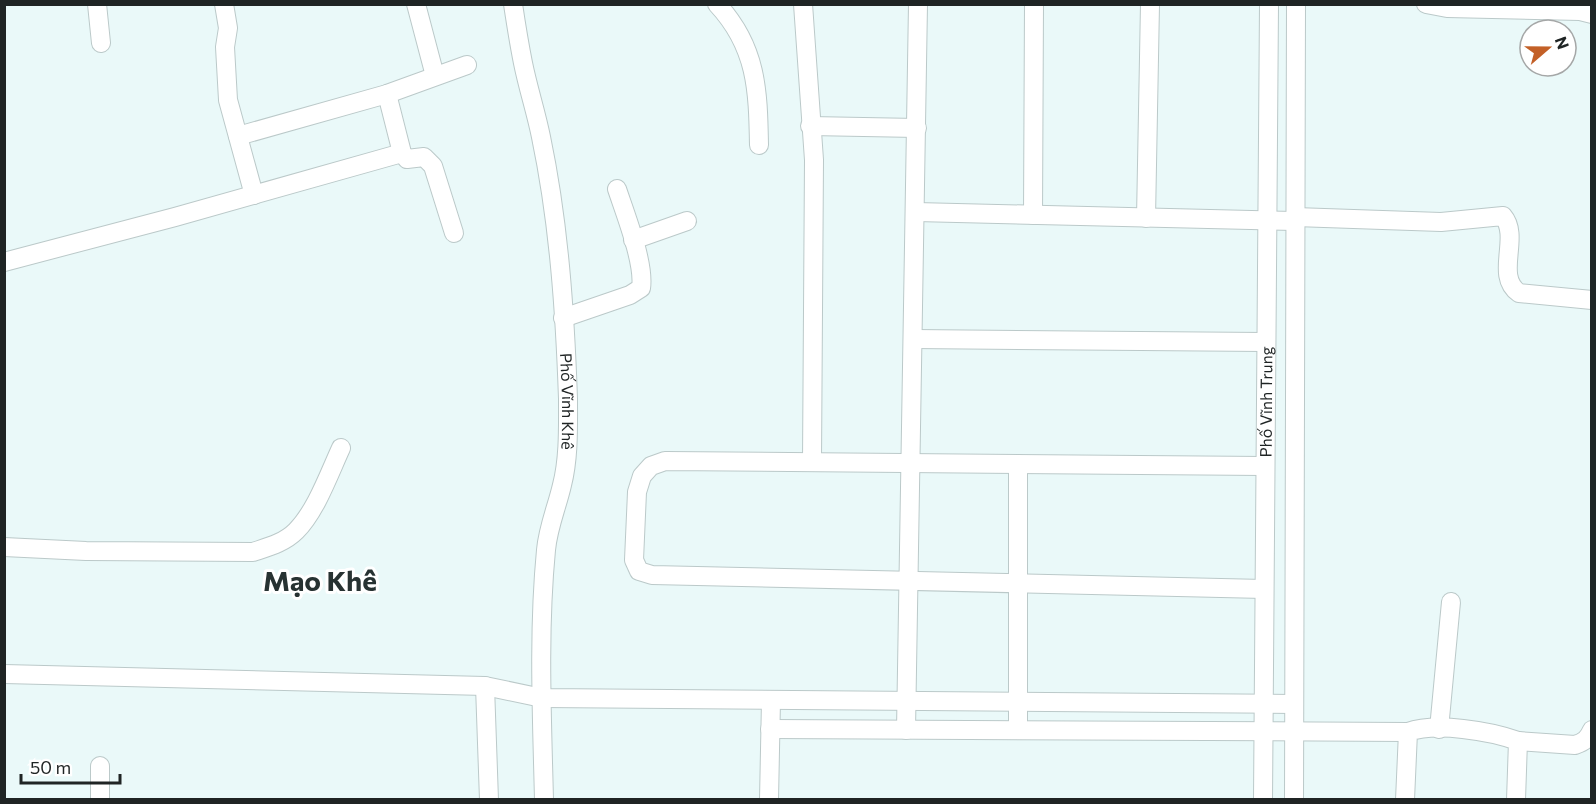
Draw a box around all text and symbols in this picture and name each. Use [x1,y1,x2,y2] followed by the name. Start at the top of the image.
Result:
[1518,18,1578,78] north arrow
[1552,34,1574,52] text: N
[1256,346,1275,457] street label: Phố Vĩnh Trung
[557,352,578,450] street label: Phố Vĩnh Khê
[263,563,377,597] district label: Mạo Khê
[21,747,120,785] scale bar
[30,756,71,778] text: 50 m

